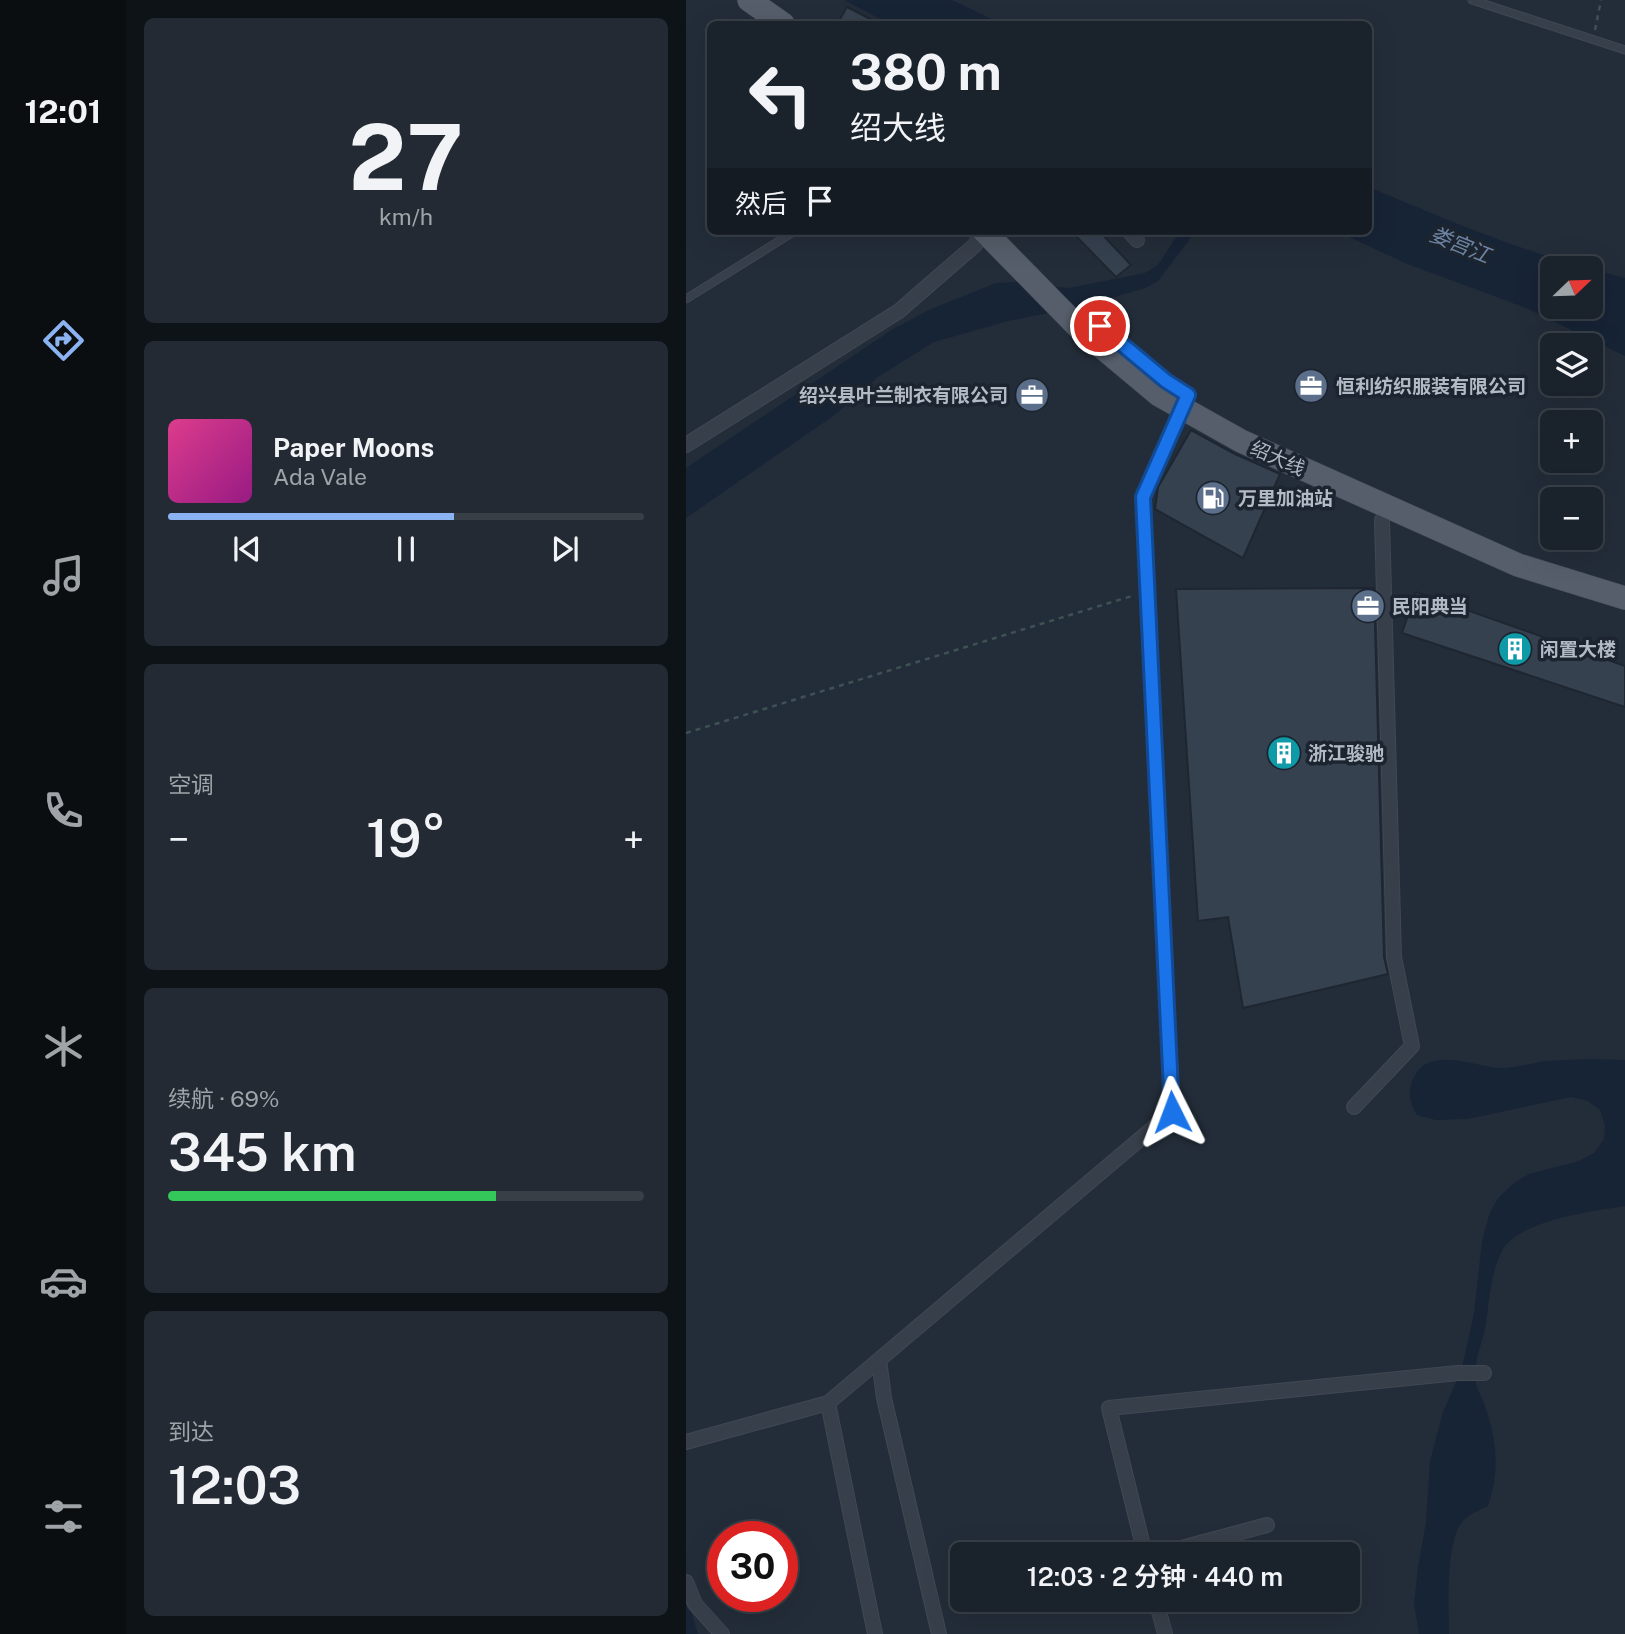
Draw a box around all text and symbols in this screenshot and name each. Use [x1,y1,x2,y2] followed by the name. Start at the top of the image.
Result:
[850,43,1002,101] text: 380 m
[735,49,826,140] icon: left
[25,93,101,130] text: 12:01
[349,104,463,210] text: 27
[850,109,946,146] text: 绍大线
[801,182,839,220] icon: arrive
[735,188,787,219] text: 然后
[379,203,433,230] text: km/h
[1426,221,1496,269] water label: 娄宫江
[1540,256,1603,318] north arrow
[1540,256,1603,550] map controls
[1070,296,1130,356] pin
[1081,307,1119,345] icon: arrive
[39,316,88,365] icon: directions
[1540,333,1603,396] button: layers
[1292,367,1330,405] office icon: 恒利纺织服装有限公司
[1336,375,1526,397] place label: 恒利纺织服装有限公司
[1013,376,1051,414] office icon: 绍兴县叶兰制衣有限公司
[799,384,1008,406] place label: 绍兴县叶兰制衣有限公司
[1540,410,1603,473] button: +
[273,432,434,463] text: Paper Moons
[1247,436,1309,480] street label: 绍大线
[273,463,367,490] text: Ada Vale
[1194,479,1232,517] fuel station icon: 万里加油站
[1238,487,1333,509] place label: 万里加油站
[1540,487,1603,550] button: −
[228,530,266,568] icon: previous
[387,530,425,568] icon: pause
[546,530,584,568] icon: next
[39,551,88,600] icon: music
[1349,587,1387,625] office icon: 民阳典当
[1392,595,1468,617] place label: 民阳典当
[1496,630,1534,668] building icon: 闲置大楼
[1540,638,1616,660] place label: 闲置大楼
[1265,734,1303,772] building icon: 浙江骏驰
[1308,742,1384,764] place label: 浙江骏驰
[168,771,214,798] text: 空调
[39,786,88,835] icon: phone
[366,808,446,869] text: 19°
[168,817,189,862] text: −
[623,817,644,862] text: +
[39,1022,88,1071] icon: climate
[1135,1075,1209,1149] position arrow
[168,1085,280,1112] text: 续航 · 69%
[168,1122,357,1183] text: 345 km
[39,1257,88,1306] icon: car
[168,1418,214,1445] text: 到达
[168,1455,301,1516] text: 12:03
[39,1492,88,1541] icon: filters
[707,1521,798,1612] speed limit sign: 30
[1027,1561,1283,1592] text: 12:03 · 2 分钟 · 440 m

